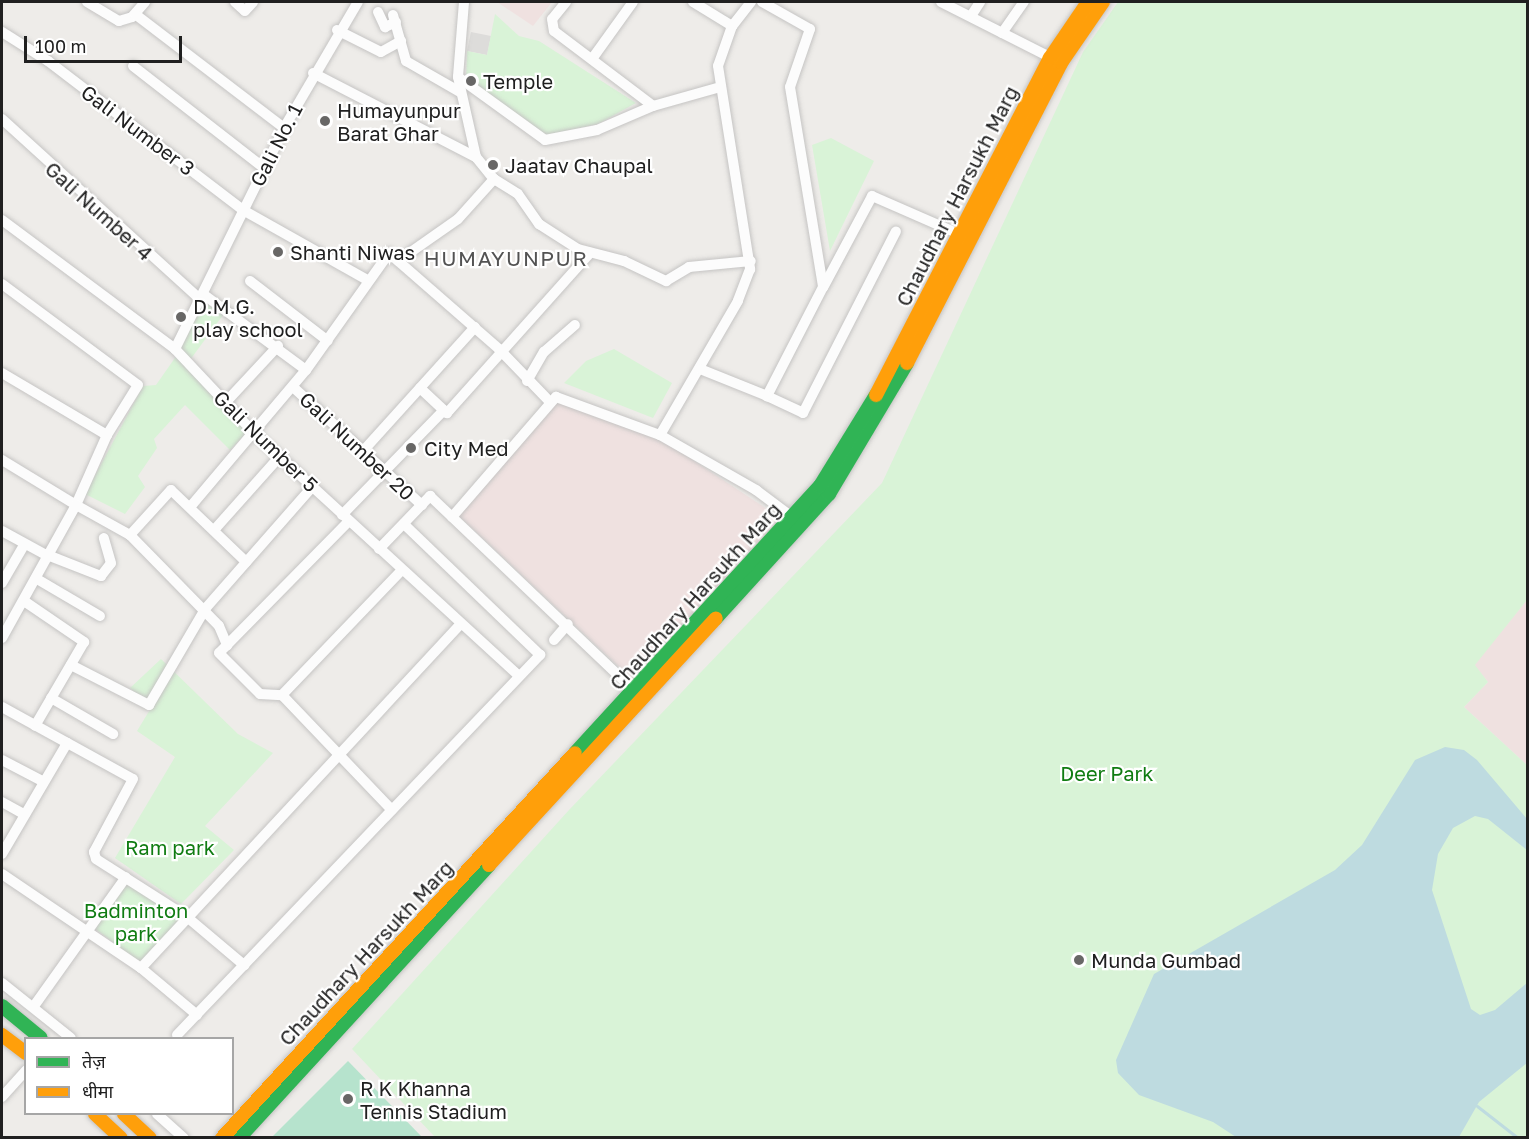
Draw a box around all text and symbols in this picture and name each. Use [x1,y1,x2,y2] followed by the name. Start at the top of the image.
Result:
[27,24,184,62] scale bar
[35,35,86,57] text: 100 m
[483,69,553,93] place label: Temple
[464,74,478,88] marker: Temple
[77,80,199,180] street label: Gali Number 3
[891,82,1023,310] street label: Chaudhary Harsukh Marg
[337,98,461,145] place label: Humayunpur Barat Ghar
[245,100,307,190] street label: Gali No. 1
[318,114,332,128] marker: Humayunpur Barat Ghar
[505,153,653,177] place label: Jaatav Chaupal
[40,157,158,265] street label: Gali Number 4
[486,158,500,172] marker: Jaatav Chaupal
[290,240,415,264] place label: Shanti Niwas
[271,245,285,259] marker: Shanti Niwas
[424,245,588,271] district label: HUMAYUNPUR
[193,294,303,341] place label: D.M.G. play school
[174,310,188,324] marker: D.M.G. play school
[209,385,323,497] street label: Gali Number 5
[295,387,419,505] street label: Gali Number 20
[424,436,509,460] place label: City Med
[402,439,420,457] marker: City Med
[605,497,785,695] street label: Chaudhary Harsukh Marg
[1060,761,1154,785] park label: Deer Park
[125,835,215,859] park label: Ram park
[274,856,458,1050] street label: Chaudhary Harsukh Marg
[84,899,188,946] park label: Badminton park
[1091,948,1241,972] place label: Munda Gumbad
[1072,953,1086,967] marker: Munda Gumbad
[24,1037,234,1115] legend
[82,1050,106,1072] text: तेज़
[360,1076,507,1123] place label: R K Khanna Tennis Stadium
[82,1080,113,1102] text: धीमा
[341,1092,355,1106] marker: R K Khanna Tennis Stadium

